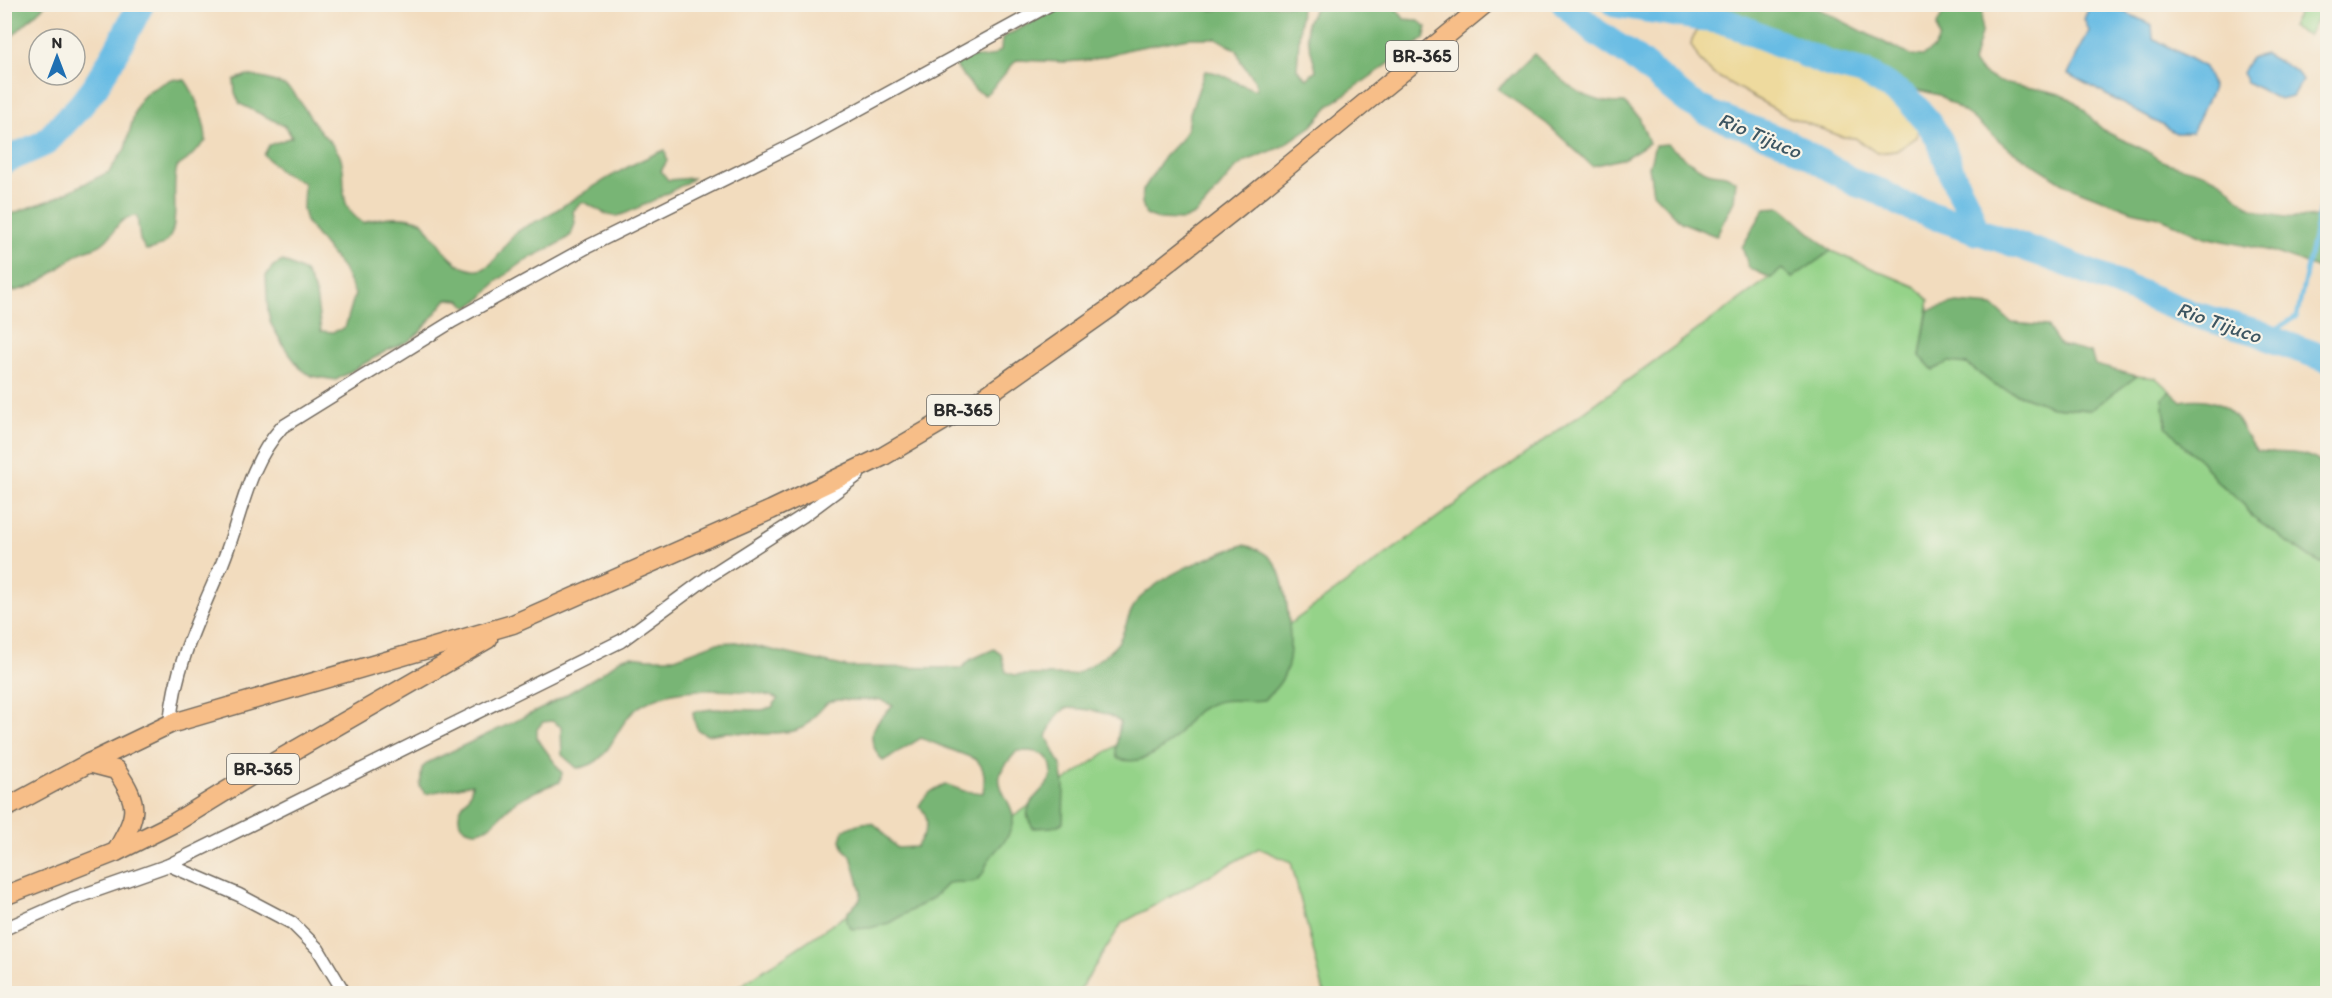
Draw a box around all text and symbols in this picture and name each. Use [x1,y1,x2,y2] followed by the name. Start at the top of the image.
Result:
[27,27,87,87] north arrow
[52,33,62,52] text: N
[1386,41,1458,71] road number: BR-365
[1715,106,1806,164] water label: Rio Tijuco
[2174,296,2266,349] water label: Rio Tijuco
[927,395,999,425] road number: BR-365
[227,754,299,784] road number: BR-365

